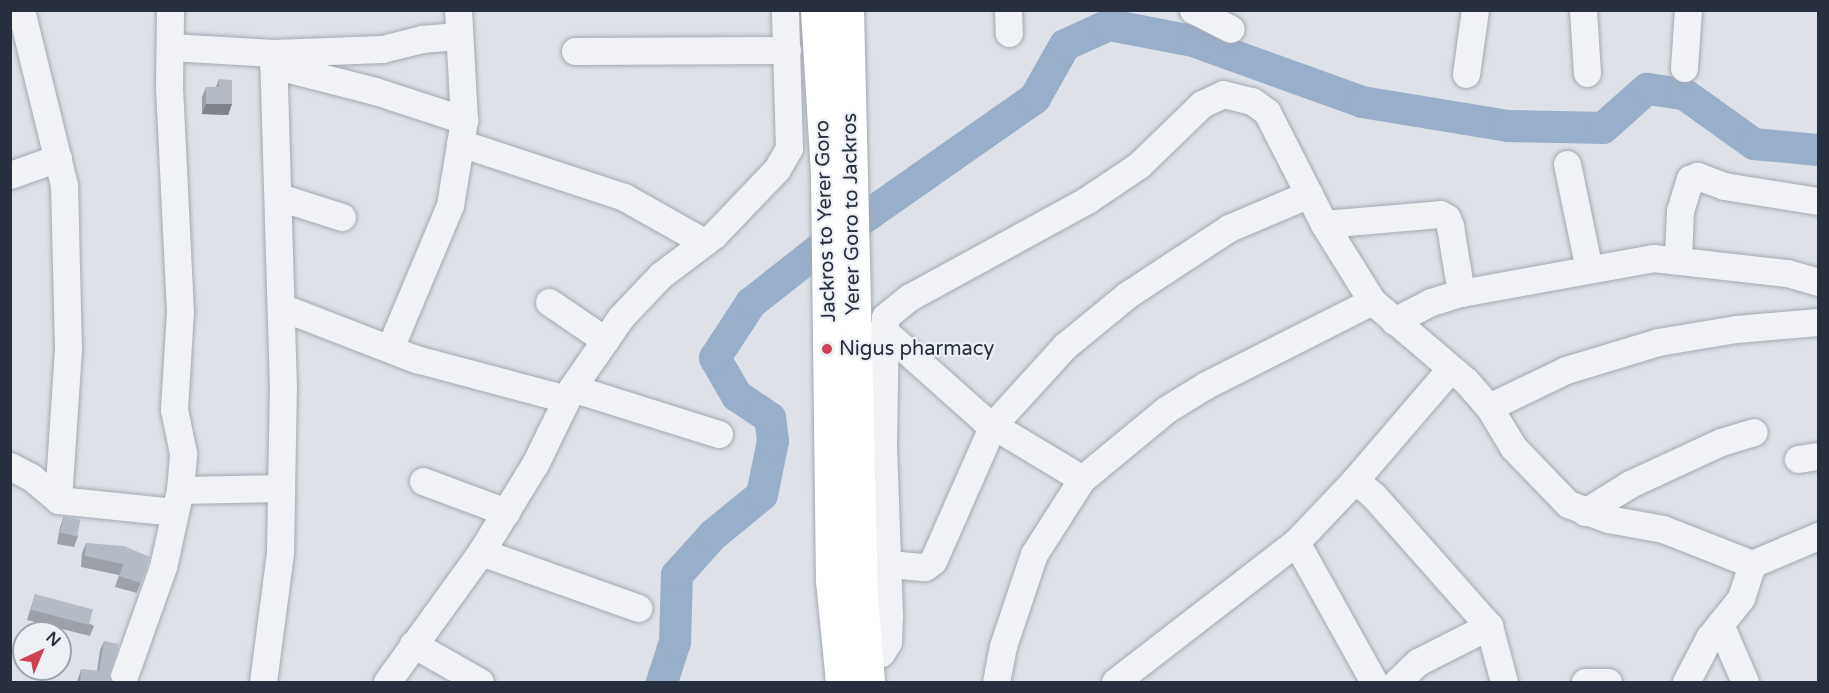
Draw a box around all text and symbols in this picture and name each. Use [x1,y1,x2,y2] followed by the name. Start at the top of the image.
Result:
[838,113,866,315] street label: Yerer Goro to Jackros
[810,120,842,322] street label: Jackros to Yerer Goro
[839,337,994,361] place label: Nigus pharmacy
[820,342,834,356] marker: Nigus pharmacy
[12,621,72,681] north arrow
[42,628,65,651] text: N

